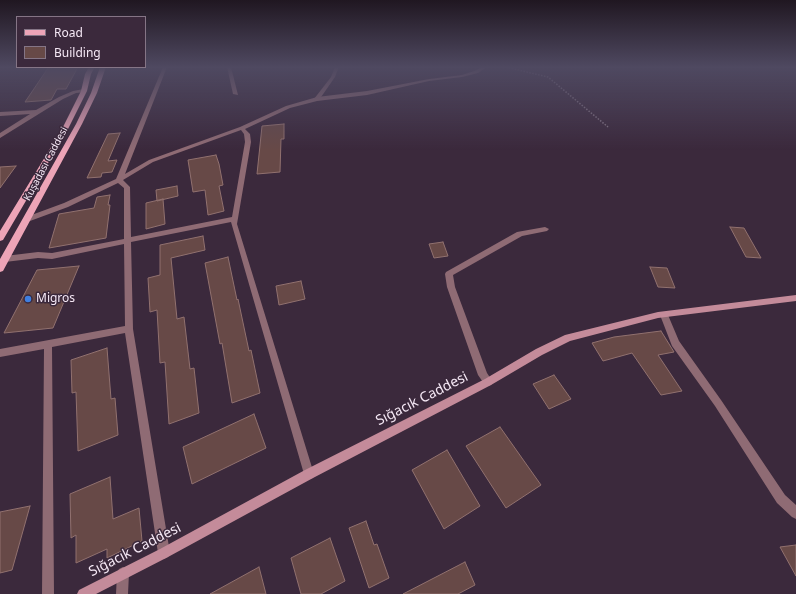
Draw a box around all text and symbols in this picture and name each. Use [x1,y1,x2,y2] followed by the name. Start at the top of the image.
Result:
[16,16,146,68] legend
[54,24,83,41] text: Road
[54,44,101,61] text: Building
[22,125,70,203] street label: Kuşadası Caddesi
[36,292,75,306] place label: Migros
[23,294,33,304] marker: Migros
[373,369,471,429] street label: Sığacık Caddesi
[86,520,184,580] street label: Sığacık Caddesi

